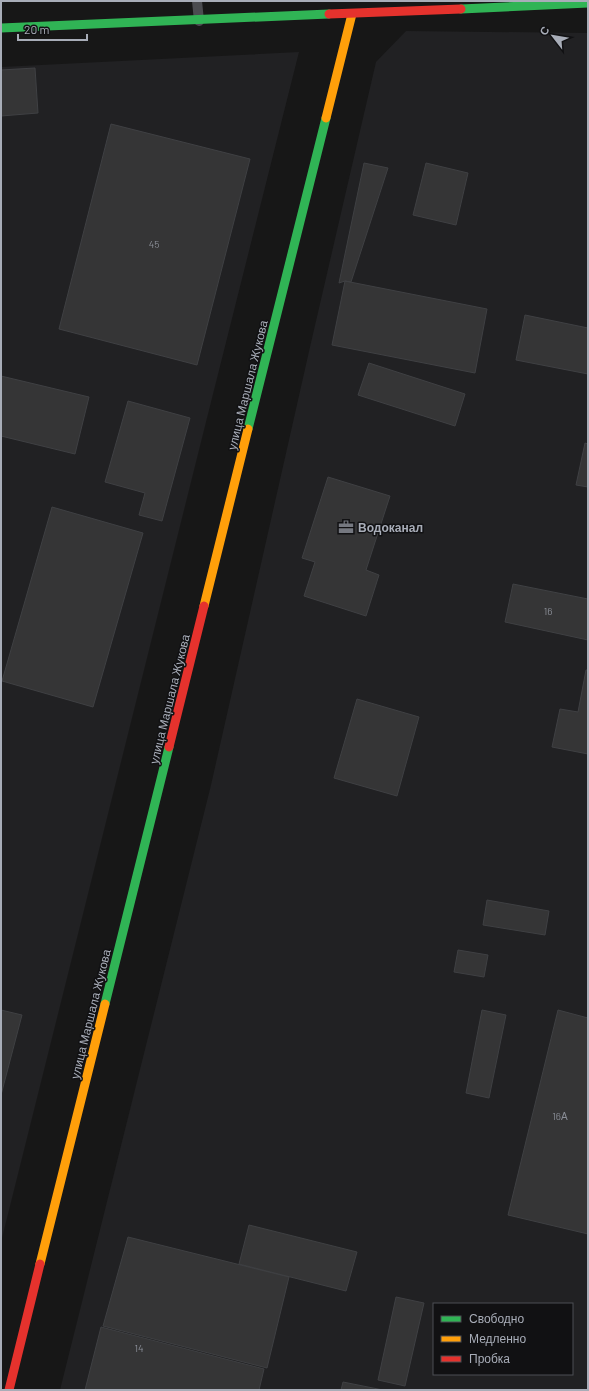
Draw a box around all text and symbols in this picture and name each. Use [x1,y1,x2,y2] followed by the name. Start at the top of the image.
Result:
[18,16,87,42] scale bar
[533,16,573,56] north arrow
[24,22,50,36] text: 20 m
[536,24,552,37] text: С
[149,238,159,250] house number: 45
[224,318,271,452] street label: улица Маршала Жукова
[337,518,355,536] office icon: Водоканал
[358,520,423,535] place label: Водоканал
[544,605,552,617] house number: 16
[146,632,193,766] street label: улица Маршала Жукова
[67,947,114,1081] street label: улица Маршала Жукова
[552,1110,568,1122] house number: 16А
[433,1303,573,1375] legend
[469,1311,524,1326] text: Свободно
[469,1331,526,1346] text: Медленно
[134,1342,144,1354] house number: 14
[469,1351,510,1366] text: Пробка

